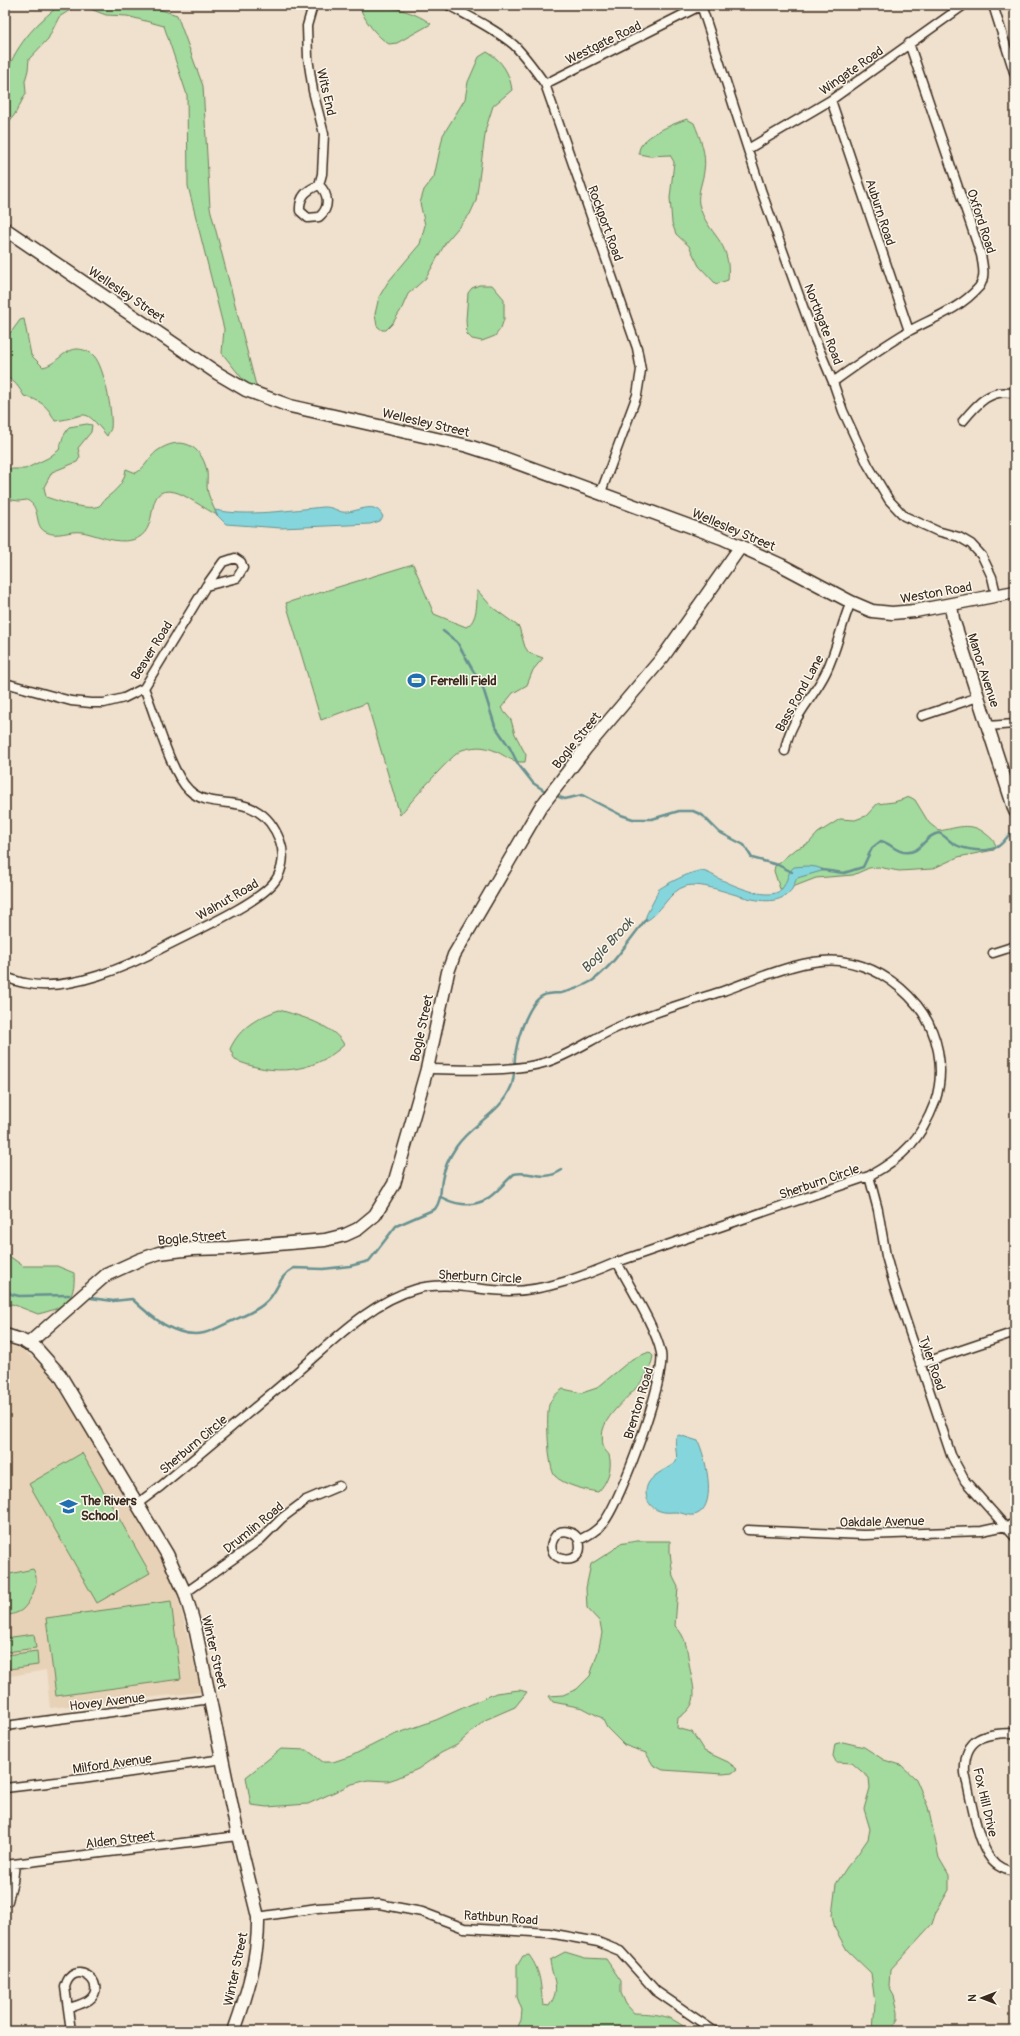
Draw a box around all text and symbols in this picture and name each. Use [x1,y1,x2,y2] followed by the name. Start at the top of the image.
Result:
[563,18,644,68] street label: Westgate Road
[817,43,887,99] street label: Wingate Road
[313,67,339,117] street label: Wits End
[862,177,898,248] street label: Auburn Road
[584,183,626,263] street label: Rockport Road
[963,187,999,256] street label: Oxford Road
[85,263,168,327] street label: Wellesley Street
[800,282,846,367] street label: Northgate Road
[381,405,472,441] street label: Wellesley Street
[689,505,778,555] street label: Wellesley Street
[899,579,973,607] street label: Weston Road
[127,618,176,683] street label: Beaver Road
[964,631,1003,710] street label: Manor Avenue
[772,652,828,735] street label: Bass Pond Lane
[407,670,427,690] sports icon: Ferrelli Field
[430,673,497,689] place label: Ferrelli Field
[549,708,605,772] street label: Bogle Street
[194,876,261,924] street label: Walnut Road
[578,913,638,976] water label: Bogle Brook
[407,992,437,1063] street label: Bogle Street
[777,1161,862,1203] street label: Sherburn Circle
[157,1227,228,1249] street label: Bogle Street
[438,1267,523,1287] street label: Sherburn Circle
[915,1334,949,1393] street label: Tyler Road
[620,1365,657,1441] street label: Brenton Road
[156,1411,231,1478] street label: Sherburn Circle
[80,1493,137,1524] place label: The Rivers School
[58,1497,78,1517] school or university icon: The Rivers School
[220,1499,287,1557] street label: Drumlin Road
[840,1513,925,1531] street label: Oakdale Avenue
[198,1614,230,1691] street label: Winter Street
[69,1689,146,1715] street label: Hovey Avenue
[72,1750,153,1777] street label: Milford Avenue
[969,1766,1001,1839] street label: Fox Hill Drive
[85,1828,156,1852] street label: Alden Street
[463,1907,539,1929] street label: Rathbun Road
[220,1930,252,2007] street label: Winter Street
[962,1978,1002,2018] north arrow
[966,1994,979,2002] text: N

